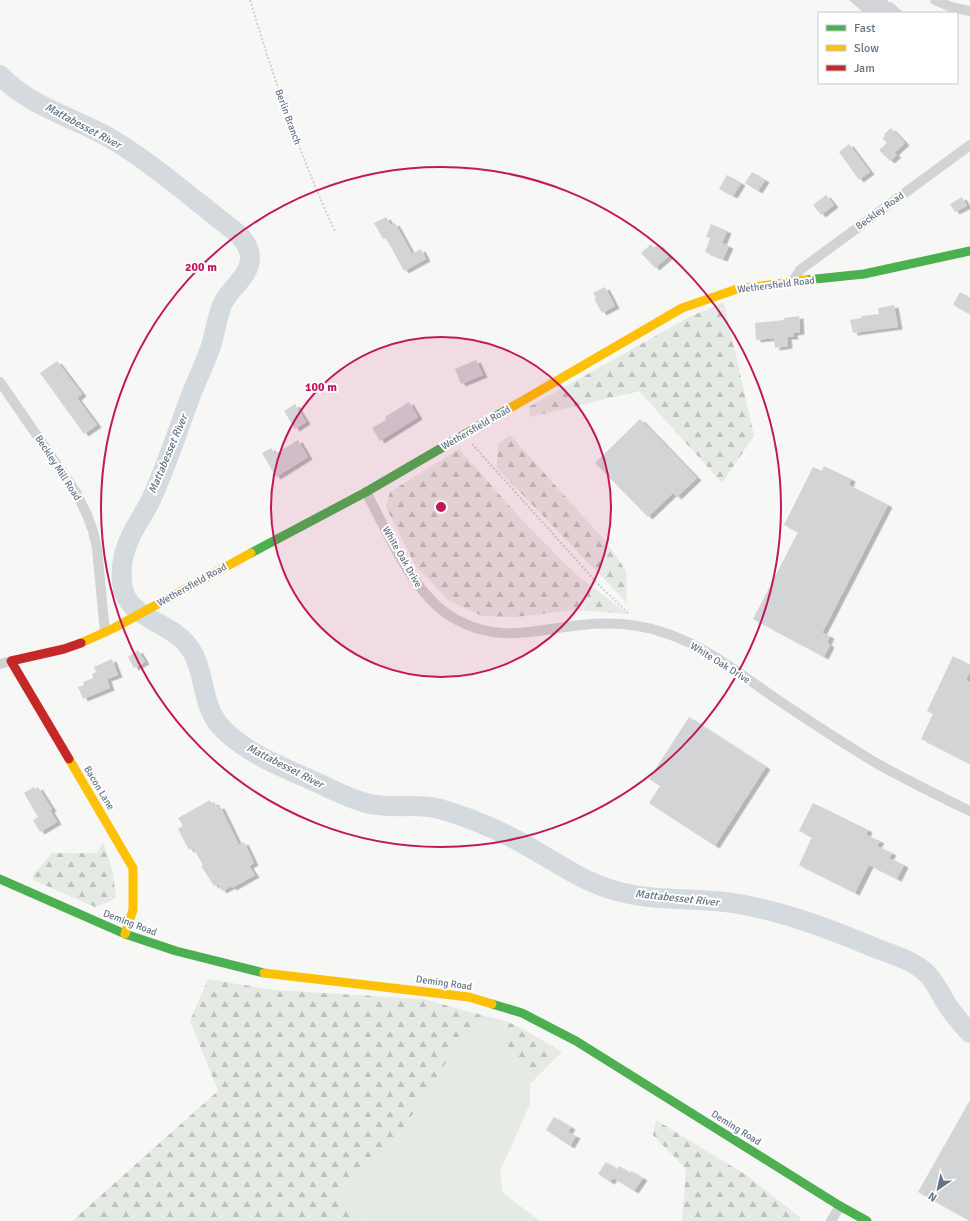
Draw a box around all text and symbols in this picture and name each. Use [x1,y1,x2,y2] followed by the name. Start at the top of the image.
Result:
[818,12,958,84] legend
[854,21,875,36] text: Fast
[854,41,879,56] text: Slow
[854,61,875,76] text: Jam
[272,88,304,146] street label: Berlin Branch
[43,100,125,152] water label: Mattabesset River
[854,189,906,233] street label: Beckley Road
[185,260,217,275] text: 200 m
[737,274,815,296] street label: Wethersfield Road
[305,380,337,395] text: 100 m
[439,403,513,453] street label: Wethersfield Road
[146,411,191,495] water label: Mattabesset River
[32,433,84,503] street label: Beckley Mill Road
[434,500,448,514] centre of rings
[380,524,424,590] street label: White Oak Drive
[155,561,229,609] street label: Wethersfield Road
[688,640,752,686] street label: White Oak Drive
[245,741,327,792] water label: Mattabesset River
[81,764,117,812] street label: Bacon Lane
[634,887,721,909] water label: Mattabesset River
[101,907,159,939] street label: Deming Road
[415,973,473,993] street label: Deming Road
[709,1108,763,1148] street label: Deming Road
[918,1169,958,1209] north arrow
[926,1189,939,1204] text: N

